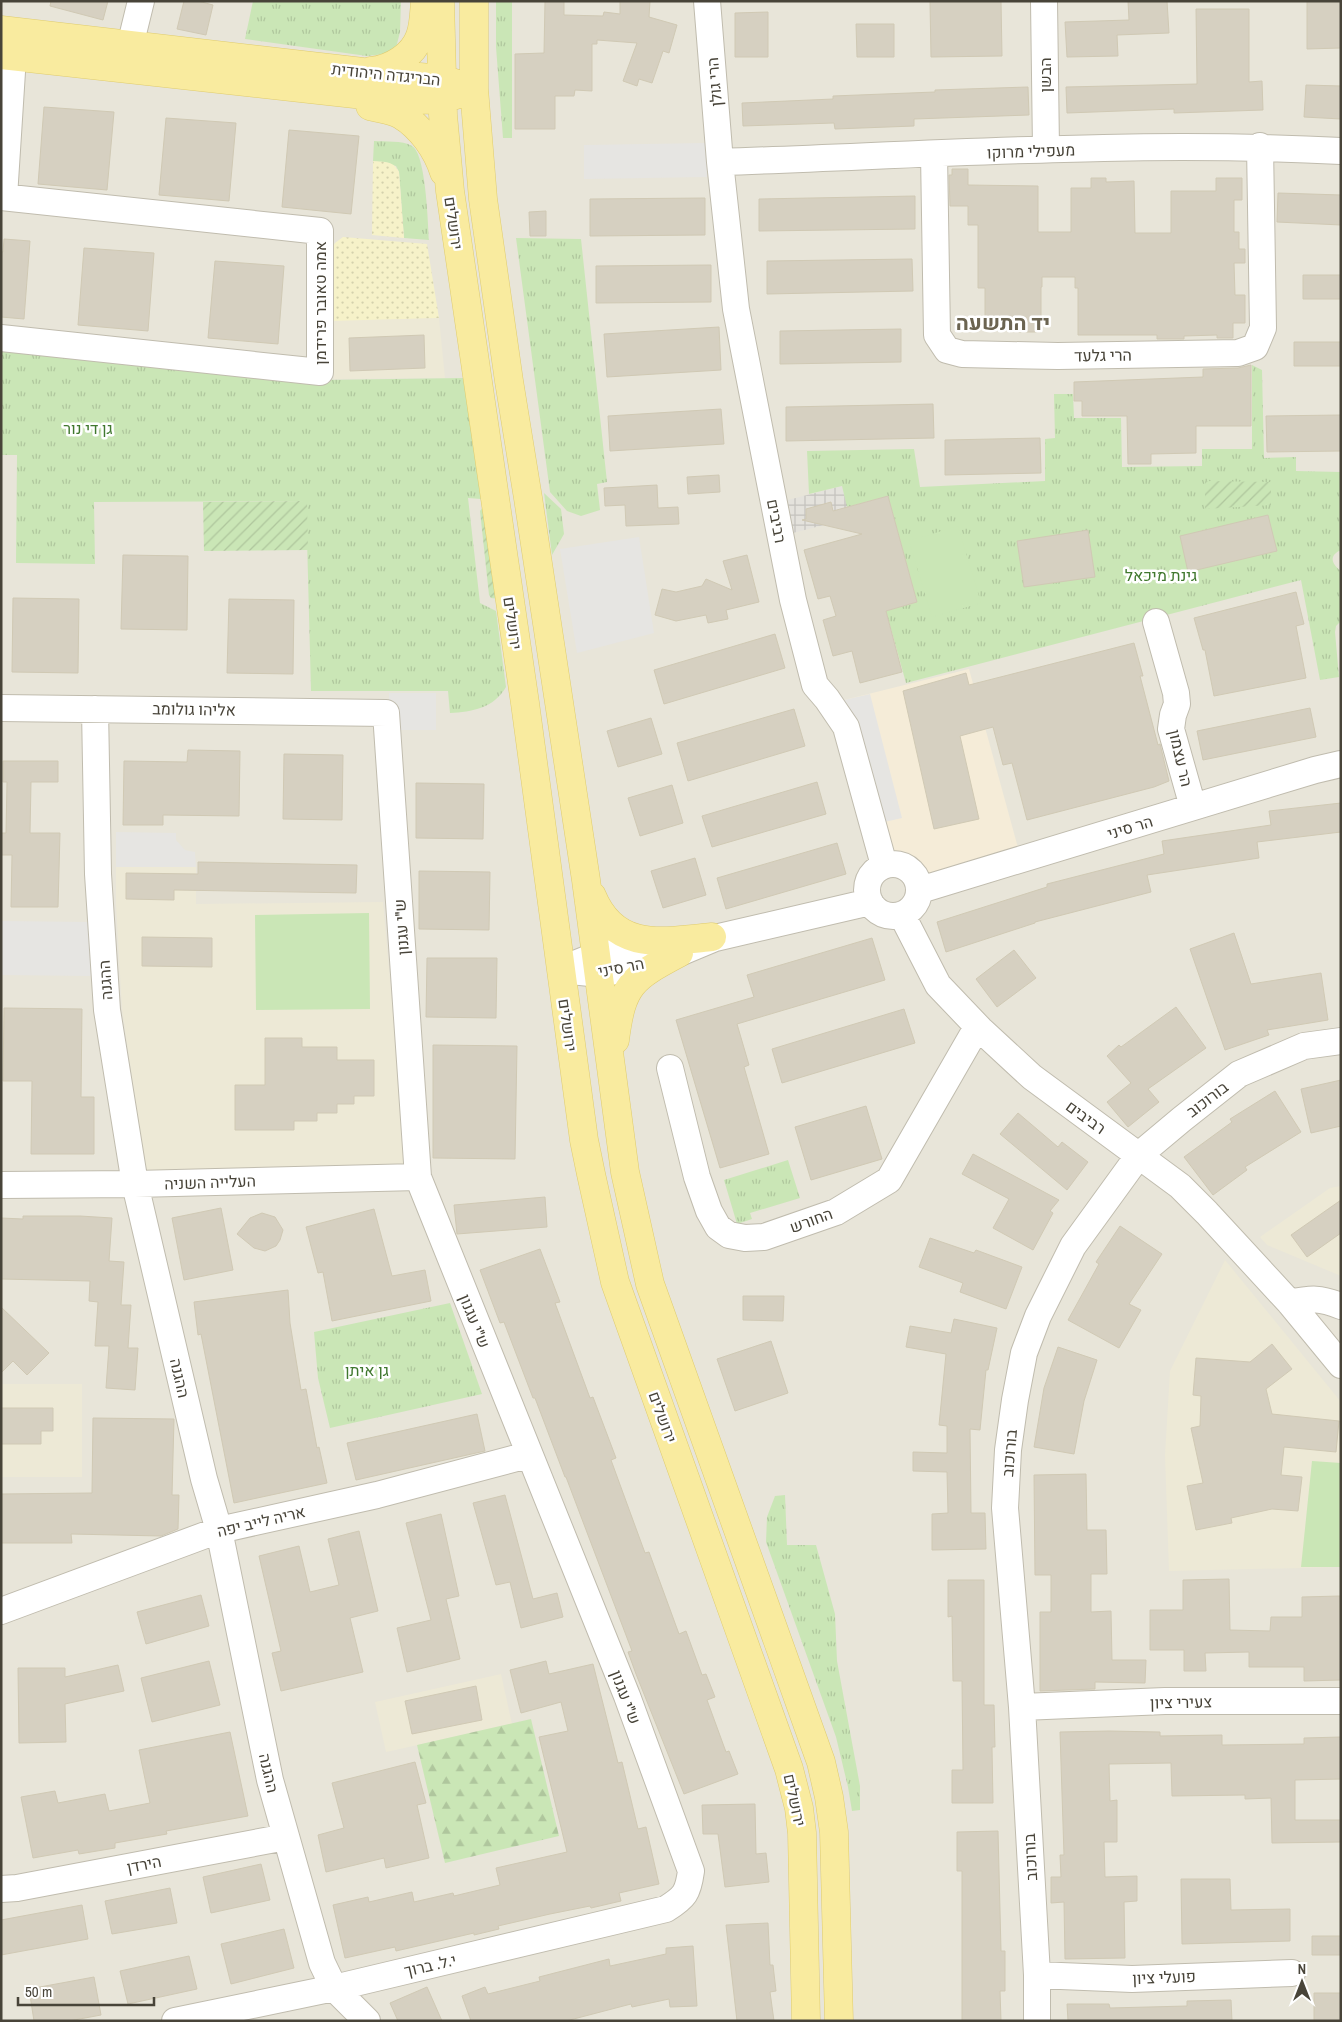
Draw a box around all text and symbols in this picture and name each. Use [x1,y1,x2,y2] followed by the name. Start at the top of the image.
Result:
[701,56,727,108] street label: הרי גולן
[330,57,442,91] street label: הבריגדה היהודית
[1034,57,1056,93] street label: הבשן
[986,138,1076,164] street label: מעפילי מרוקו
[439,195,469,251] street label: ירושלים
[309,241,331,365] street label: אמה טאובר פרידמן
[956,308,1050,337] district label: יד התשעה
[1074,343,1132,367] street label: הרי גלעד
[63,417,113,439] park label: גן די נור
[762,497,792,545] street label: רביבים
[1125,564,1197,586] park label: גינת מיכאל
[498,595,528,651] street label: ירושלים
[152,697,236,721] street label: אליהו גולומב
[1164,727,1198,789] street label: הר עצמון
[1105,810,1155,844] street label: הר סיני
[388,898,414,956] street label: ש"י עגנון
[596,952,646,982] street label: הר סיני
[93,959,117,1001] street label: ההגנה
[553,997,583,1053] street label: ירושלים
[1181,1076,1233,1122] street label: בורוכוב
[1062,1095,1110,1139] street label: רביבים
[164,1169,256,1195] street label: העלייה השניה
[786,1202,836,1238] street label: החורש
[454,1291,496,1351] street label: ש"י עגנון
[165,1356,195,1400] street label: ההגנה
[345,1359,389,1381] park label: גן איתן
[644,1388,682,1446] street label: ירושלים
[996,1428,1022,1478] street label: בורוכוב
[215,1500,307,1542] street label: אריה לייב יפה
[606,1667,646,1727] street label: ש"י עגנון
[1150,1690,1212,1714] street label: צעירי ציון
[254,1751,284,1795] street label: ההגנה
[779,1772,811,1828] street label: ירושלים
[1018,1832,1042,1881] street label: בורוכוב
[125,1850,163,1878] street label: הירדן
[402,1948,458,1982] street label: י.ל. ברוך
[1277,1957,1327,2007] north arrow
[1298,1960,1306,1978] text: N
[1132,1965,1196,1989] street label: פועלי ציון
[18,1974,154,2006] scale bar
[25,1981,52,2002] text: 50 m

